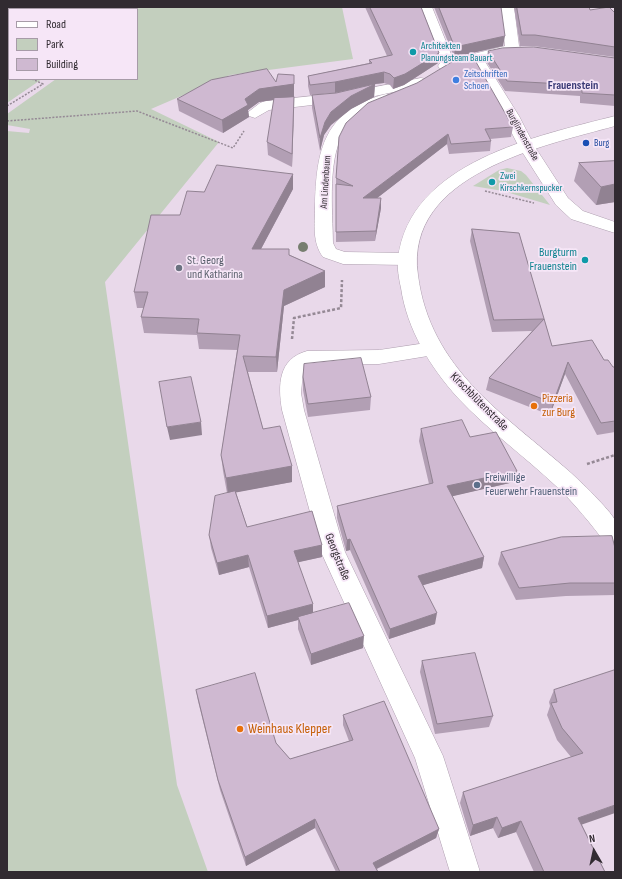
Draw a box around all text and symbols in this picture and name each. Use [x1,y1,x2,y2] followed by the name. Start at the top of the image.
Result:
[8,8,138,80] legend
[46,17,66,32] text: Road
[46,37,64,52] text: Park
[421,40,492,64] place label: Architekten Planungsteam Bauart
[408,47,418,57] marker: Architekten Planungsteam Bauart
[46,57,78,72] text: Building
[464,68,508,92] place label: Zeitschriften Schoen
[451,75,461,85] marker: Zeitschriften Schoen
[548,79,598,93] district label: Frauenstein
[503,107,541,163] street label: Burglindenstraße
[594,137,609,149] place label: Burg
[581,138,591,148] marker: Burg
[318,155,334,209] street label: Am Lindenbaum
[500,170,562,194] place label: Zwei Kirschkernspucker
[487,177,497,187] marker: Zwei Kirschkernspucker
[530,246,577,274] place label: Burgturm Frauenstein
[187,254,243,282] place label: St. Georg und Katharina
[580,255,590,265] marker: Burgturm Frauenstein
[174,263,184,273] marker: St. Georg und Katharina
[447,370,511,434] street label: Kirschblütenstraße
[542,392,575,420] place label: Pizzeria zur Burg
[529,401,539,411] marker: Pizzeria zur Burg
[485,471,577,499] place label: Freiwillige Feuerwehr Frauenstein
[472,480,482,490] marker: Freiwillige Feuerwehr Frauenstein
[321,531,353,583] street label: Georgstraße
[248,721,331,737] place label: Weinhaus Klepper
[235,724,245,734] marker: Weinhaus Klepper
[574,831,614,871] north arrow
[588,832,596,846] text: N

